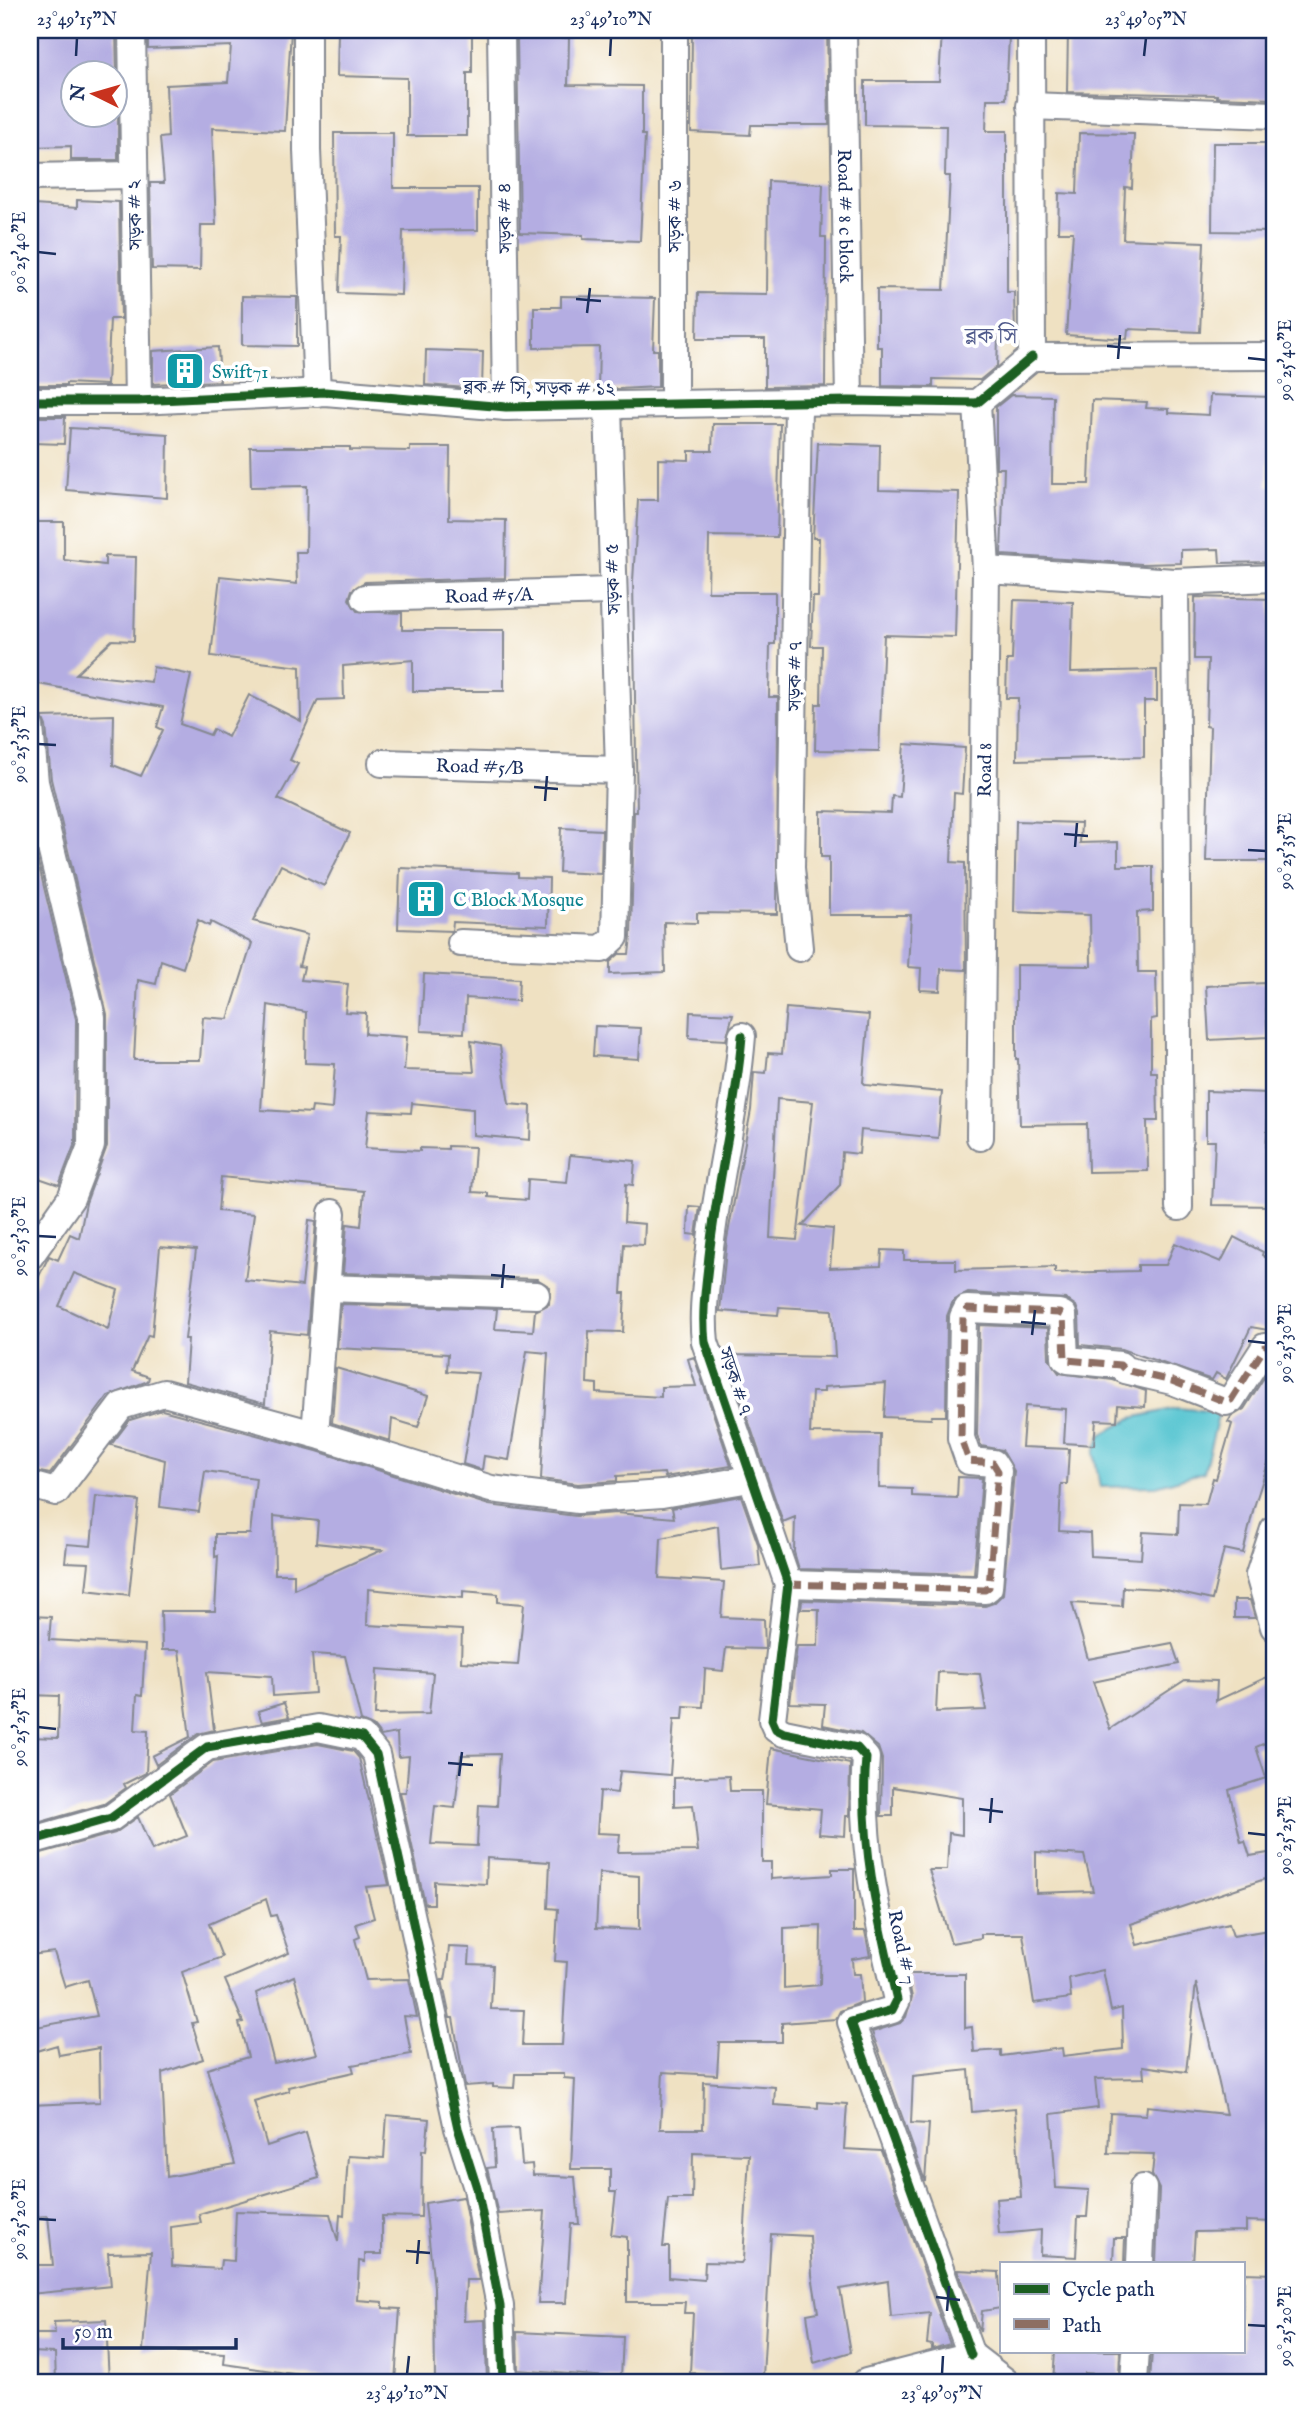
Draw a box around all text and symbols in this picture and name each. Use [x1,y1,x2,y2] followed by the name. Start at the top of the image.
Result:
[37,9,118,32] text: 23°49'15"N
[570,9,653,32] text: 23°49'10"N
[1105,9,1188,32] text: 23°49'05"N
[60,60,130,130] north arrow
[66,83,92,103] text: N
[831,149,857,284] street label: Road # 8 c block
[123,179,149,251] street label: সড়ক # ২
[664,179,688,254] street label: সড়ক # ৬
[493,182,519,255] street label: সড়ক # ৪
[9,211,32,294] text: 90°25'40"E
[1275,319,1298,402] text: 90°25'40"E
[964,322,1018,351] district label: ব্লক সি
[164,350,206,392] building icon: Swift71
[212,361,268,385] place label: Swift71
[462,375,616,402] street label: ব্লক # সি, সড়ক # ১২
[601,543,627,616] street label: সড়ক # ৫
[444,583,535,610] street label: Road #5/A
[783,641,809,712] street label: সড়ক # ৭
[9,706,32,783] text: 90°25'35"E
[974,743,998,798] street label: Road 8
[435,755,524,781] street label: Road #5/B
[1275,813,1298,890] text: 90°25'35"E
[405,878,447,920] building icon: C Block Mosque
[453,889,584,913] place label: C Block Mosque
[9,1196,32,1277] text: 90°25'30"E
[1275,1303,1298,1384] text: 90°25'30"E
[711,1343,756,1419] street label: সড়ক # ৭
[9,1688,32,1767] text: 90°25'25"E
[1275,1796,1298,1875] text: 90°25'25"E
[881,1908,921,1987] street label: Road # 7
[9,2179,32,2260] text: 90°25'20"E
[1000,2262,1244,2352] legend
[1062,2277,1155,2304] text: Cycle path
[1275,2286,1298,2367] text: 90°25'20"E
[63,2307,236,2351] scale bar
[1062,2313,1101,2340] text: Path
[74,2319,113,2346] text: 50 m
[366,2383,449,2406] text: 23°49'10"N
[901,2383,984,2406] text: 23°49'05"N

